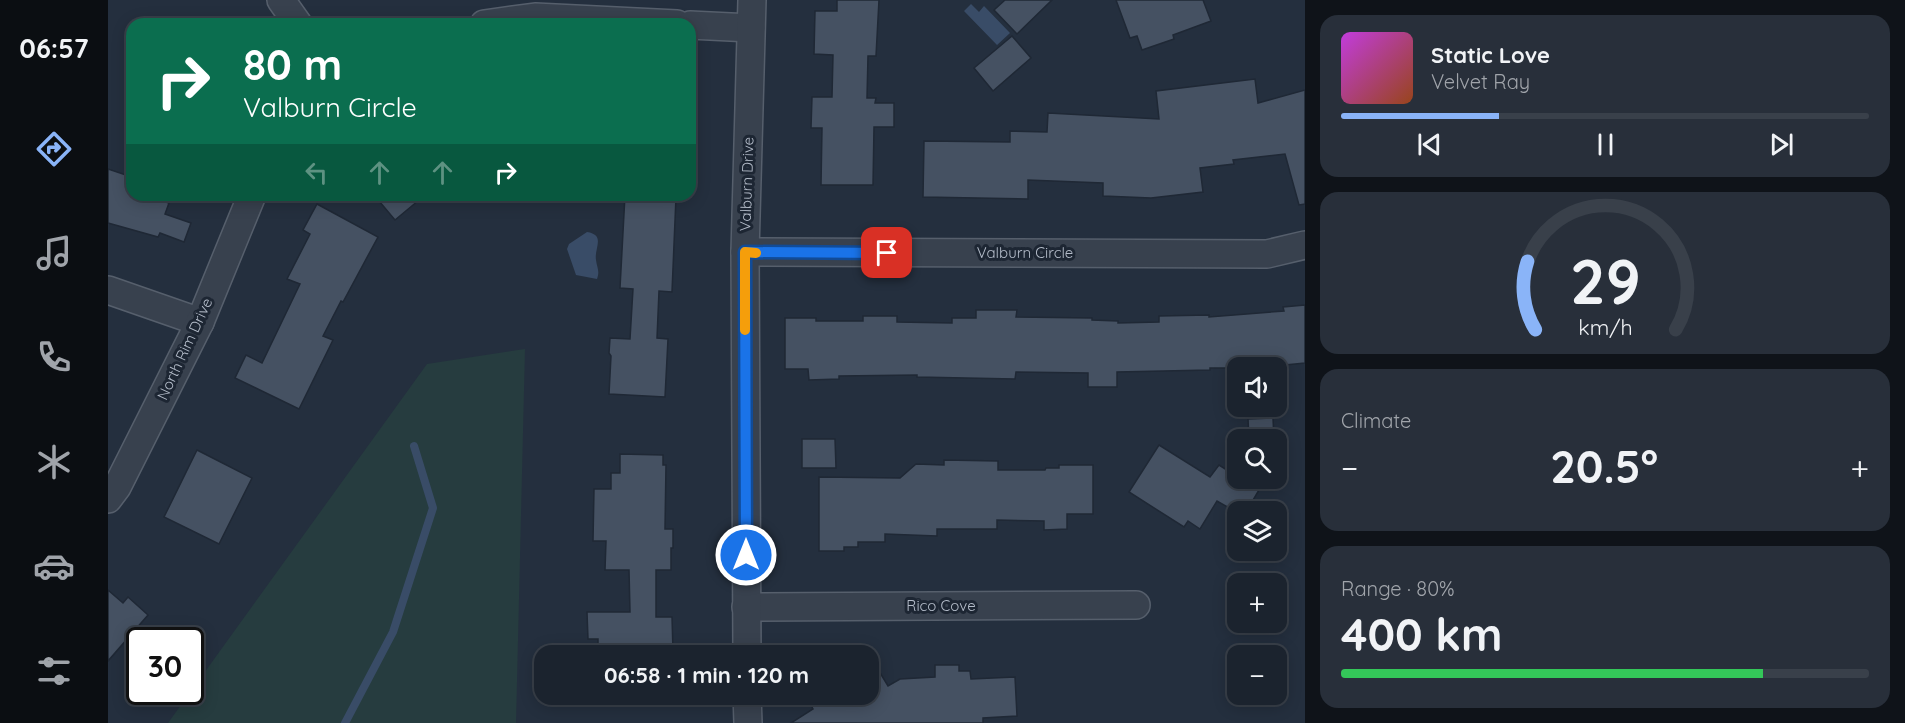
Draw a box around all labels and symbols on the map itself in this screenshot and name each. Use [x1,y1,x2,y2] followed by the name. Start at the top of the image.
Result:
[735,136,758,232] street label: Valburn Drive
[861,227,912,278] pin
[977,243,1073,262] street label: Valburn Circle
[153,295,217,403] street label: North Rim Drive
[714,523,778,587] position arrow
[906,596,976,615] street label: Rico Cove
[126,627,204,705] speed limit sign: 30

